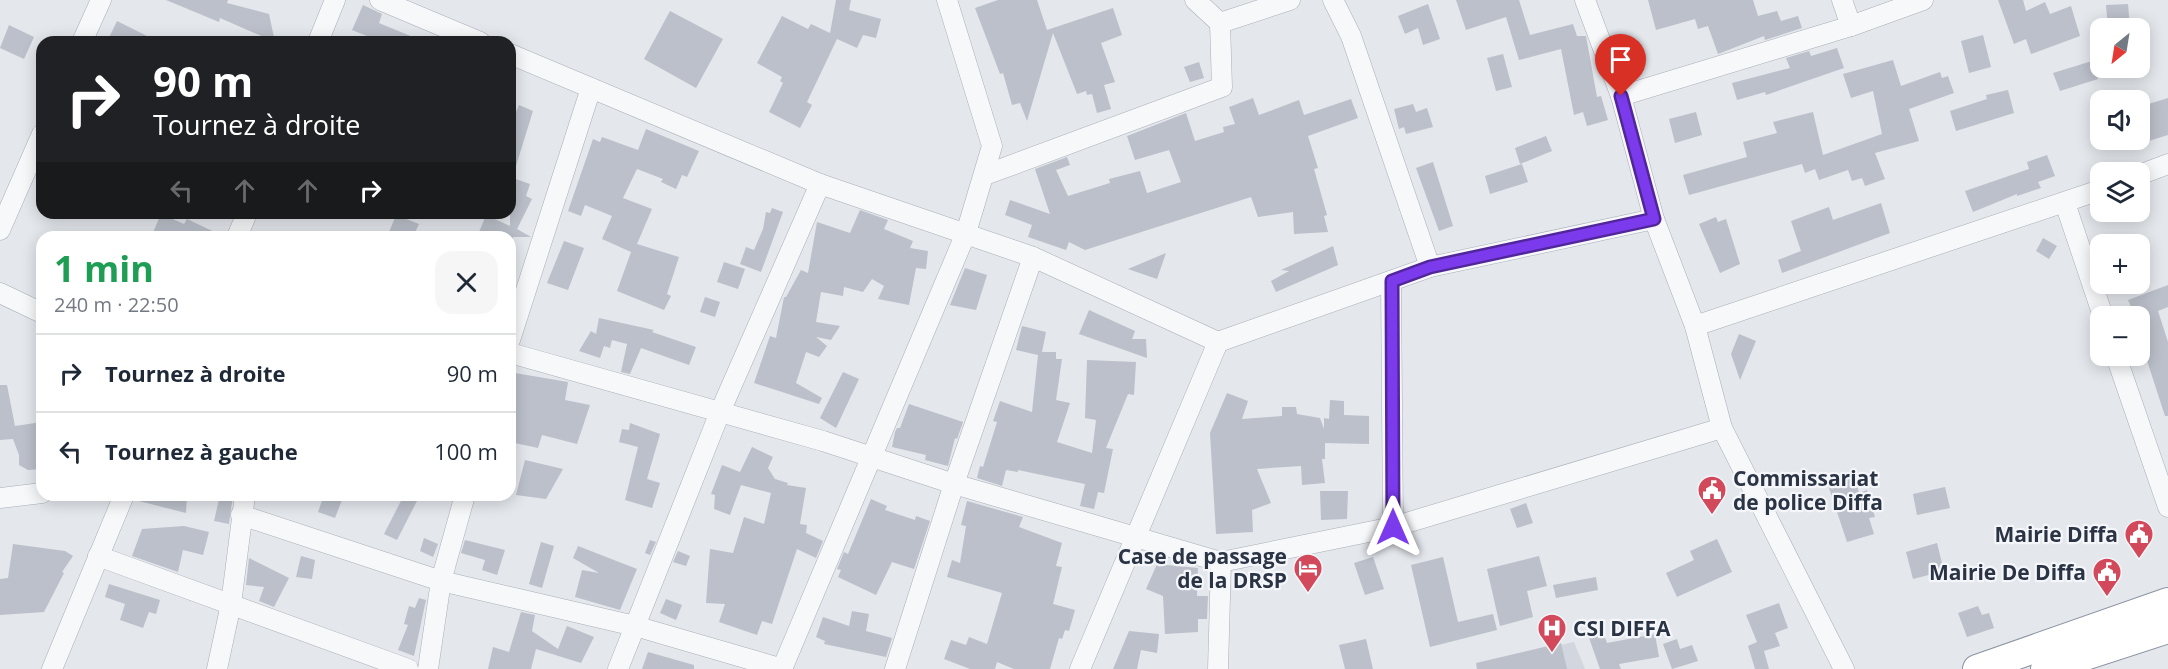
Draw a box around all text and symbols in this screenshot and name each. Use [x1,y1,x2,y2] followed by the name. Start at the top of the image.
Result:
[2090,18,2150,78] north arrow
[2090,18,2150,366] map controls
[1595,34,1646,96] pin
[1604,43,1637,76] icon: arrive
[153,52,253,109] text: 90 m
[54,60,132,138] icon: right
[2090,90,2150,150] button: sound
[153,106,361,143] text: Tournez à droite
[2090,162,2150,222] button: layers
[165,174,198,207] icon: left
[228,174,261,207] icon: ahead
[291,174,324,207] icon: ahead
[354,174,387,207] icon: right
[2090,234,2150,294] button: +
[54,244,154,293] text: 1 min
[435,251,498,314] button: close
[54,291,179,318] text: 240 m · 22:50
[2090,306,2150,366] button: −
[54,357,87,390] icon: right
[105,358,286,388] text: Tournez à droite
[447,358,498,388] text: 90 m
[54,435,87,468] icon: left
[105,436,298,466] text: Tournez à gauche
[434,436,498,466] text: 100 m
[1733,464,1883,516] place label: Commissariat de police Diffa
[1696,474,1728,516] public building icon: Commissariat de police Diffa
[1361,495,1425,559] position arrow
[2123,518,2155,560] public building icon: Mairie Diffa
[1994,520,2118,548] place label: Mairie Diffa
[1118,542,1287,594] place label: Case de passage de la DRSP
[1292,552,1324,594] hotel icon: Case de passage de la DRSP
[2091,556,2123,598] public building icon: Mairie De Diffa
[1929,558,2086,586] place label: Mairie De Diffa
[1536,612,1568,654] hospital icon: CSI DIFFA
[1573,614,1671,642] place label: CSI DIFFA

